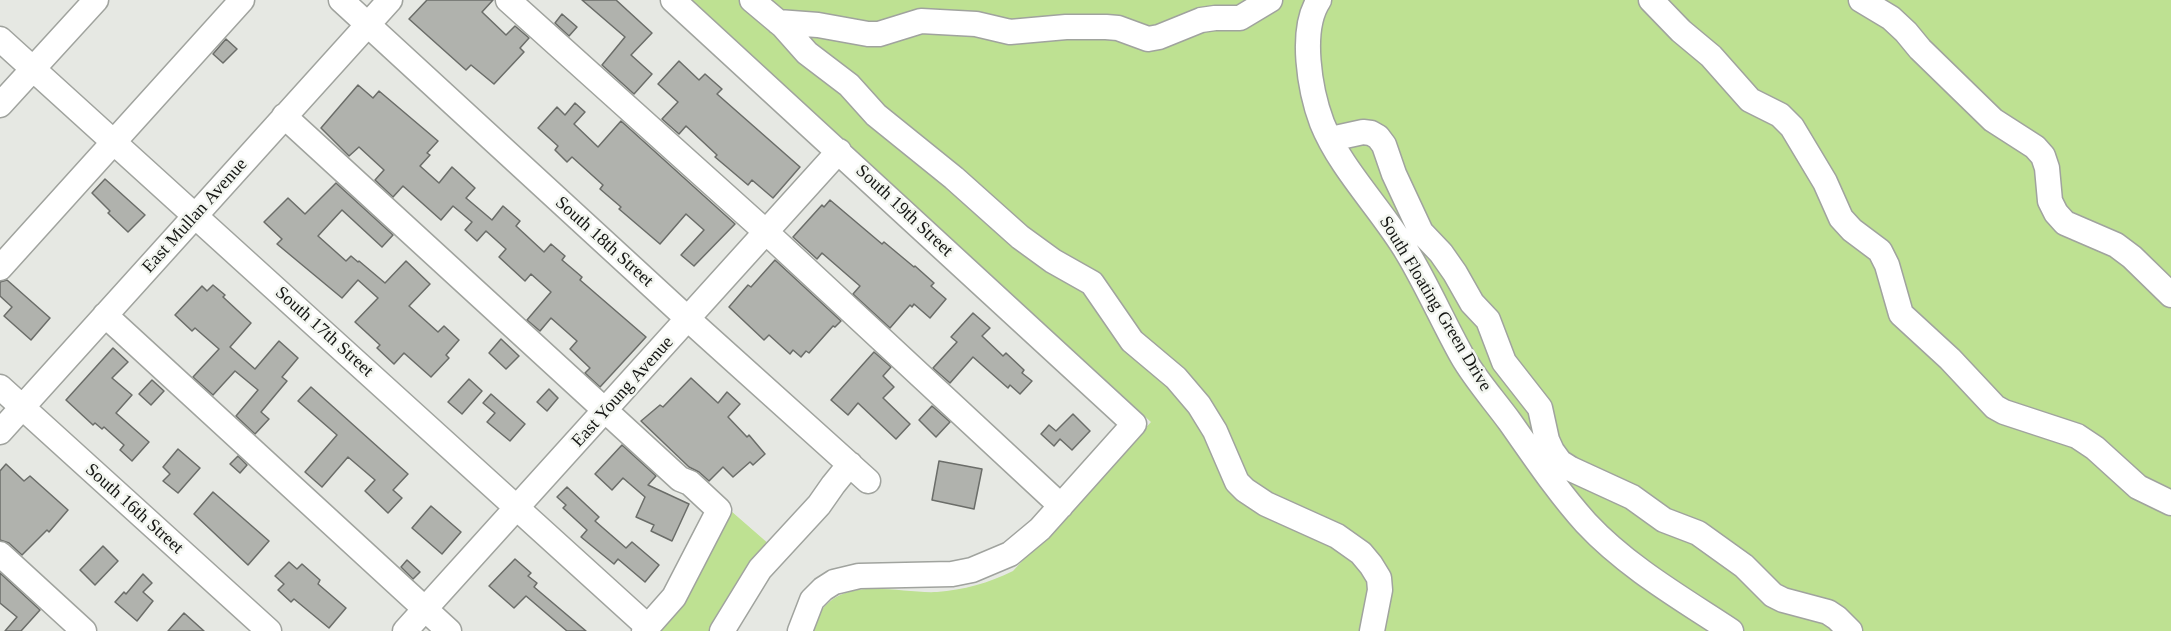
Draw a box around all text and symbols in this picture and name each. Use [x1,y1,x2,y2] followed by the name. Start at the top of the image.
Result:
[138,154,252,278] street label: East Mullan Avenue
[851,160,957,262] street label: South 19th Street
[550,192,658,292] street label: South 18th Street
[1374,213,1496,395] street label: South Floating Green Drive
[270,282,378,382] street label: South 17th Street
[568,332,678,452] street label: East Young Avenue
[80,459,188,559] street label: South 16th Street

